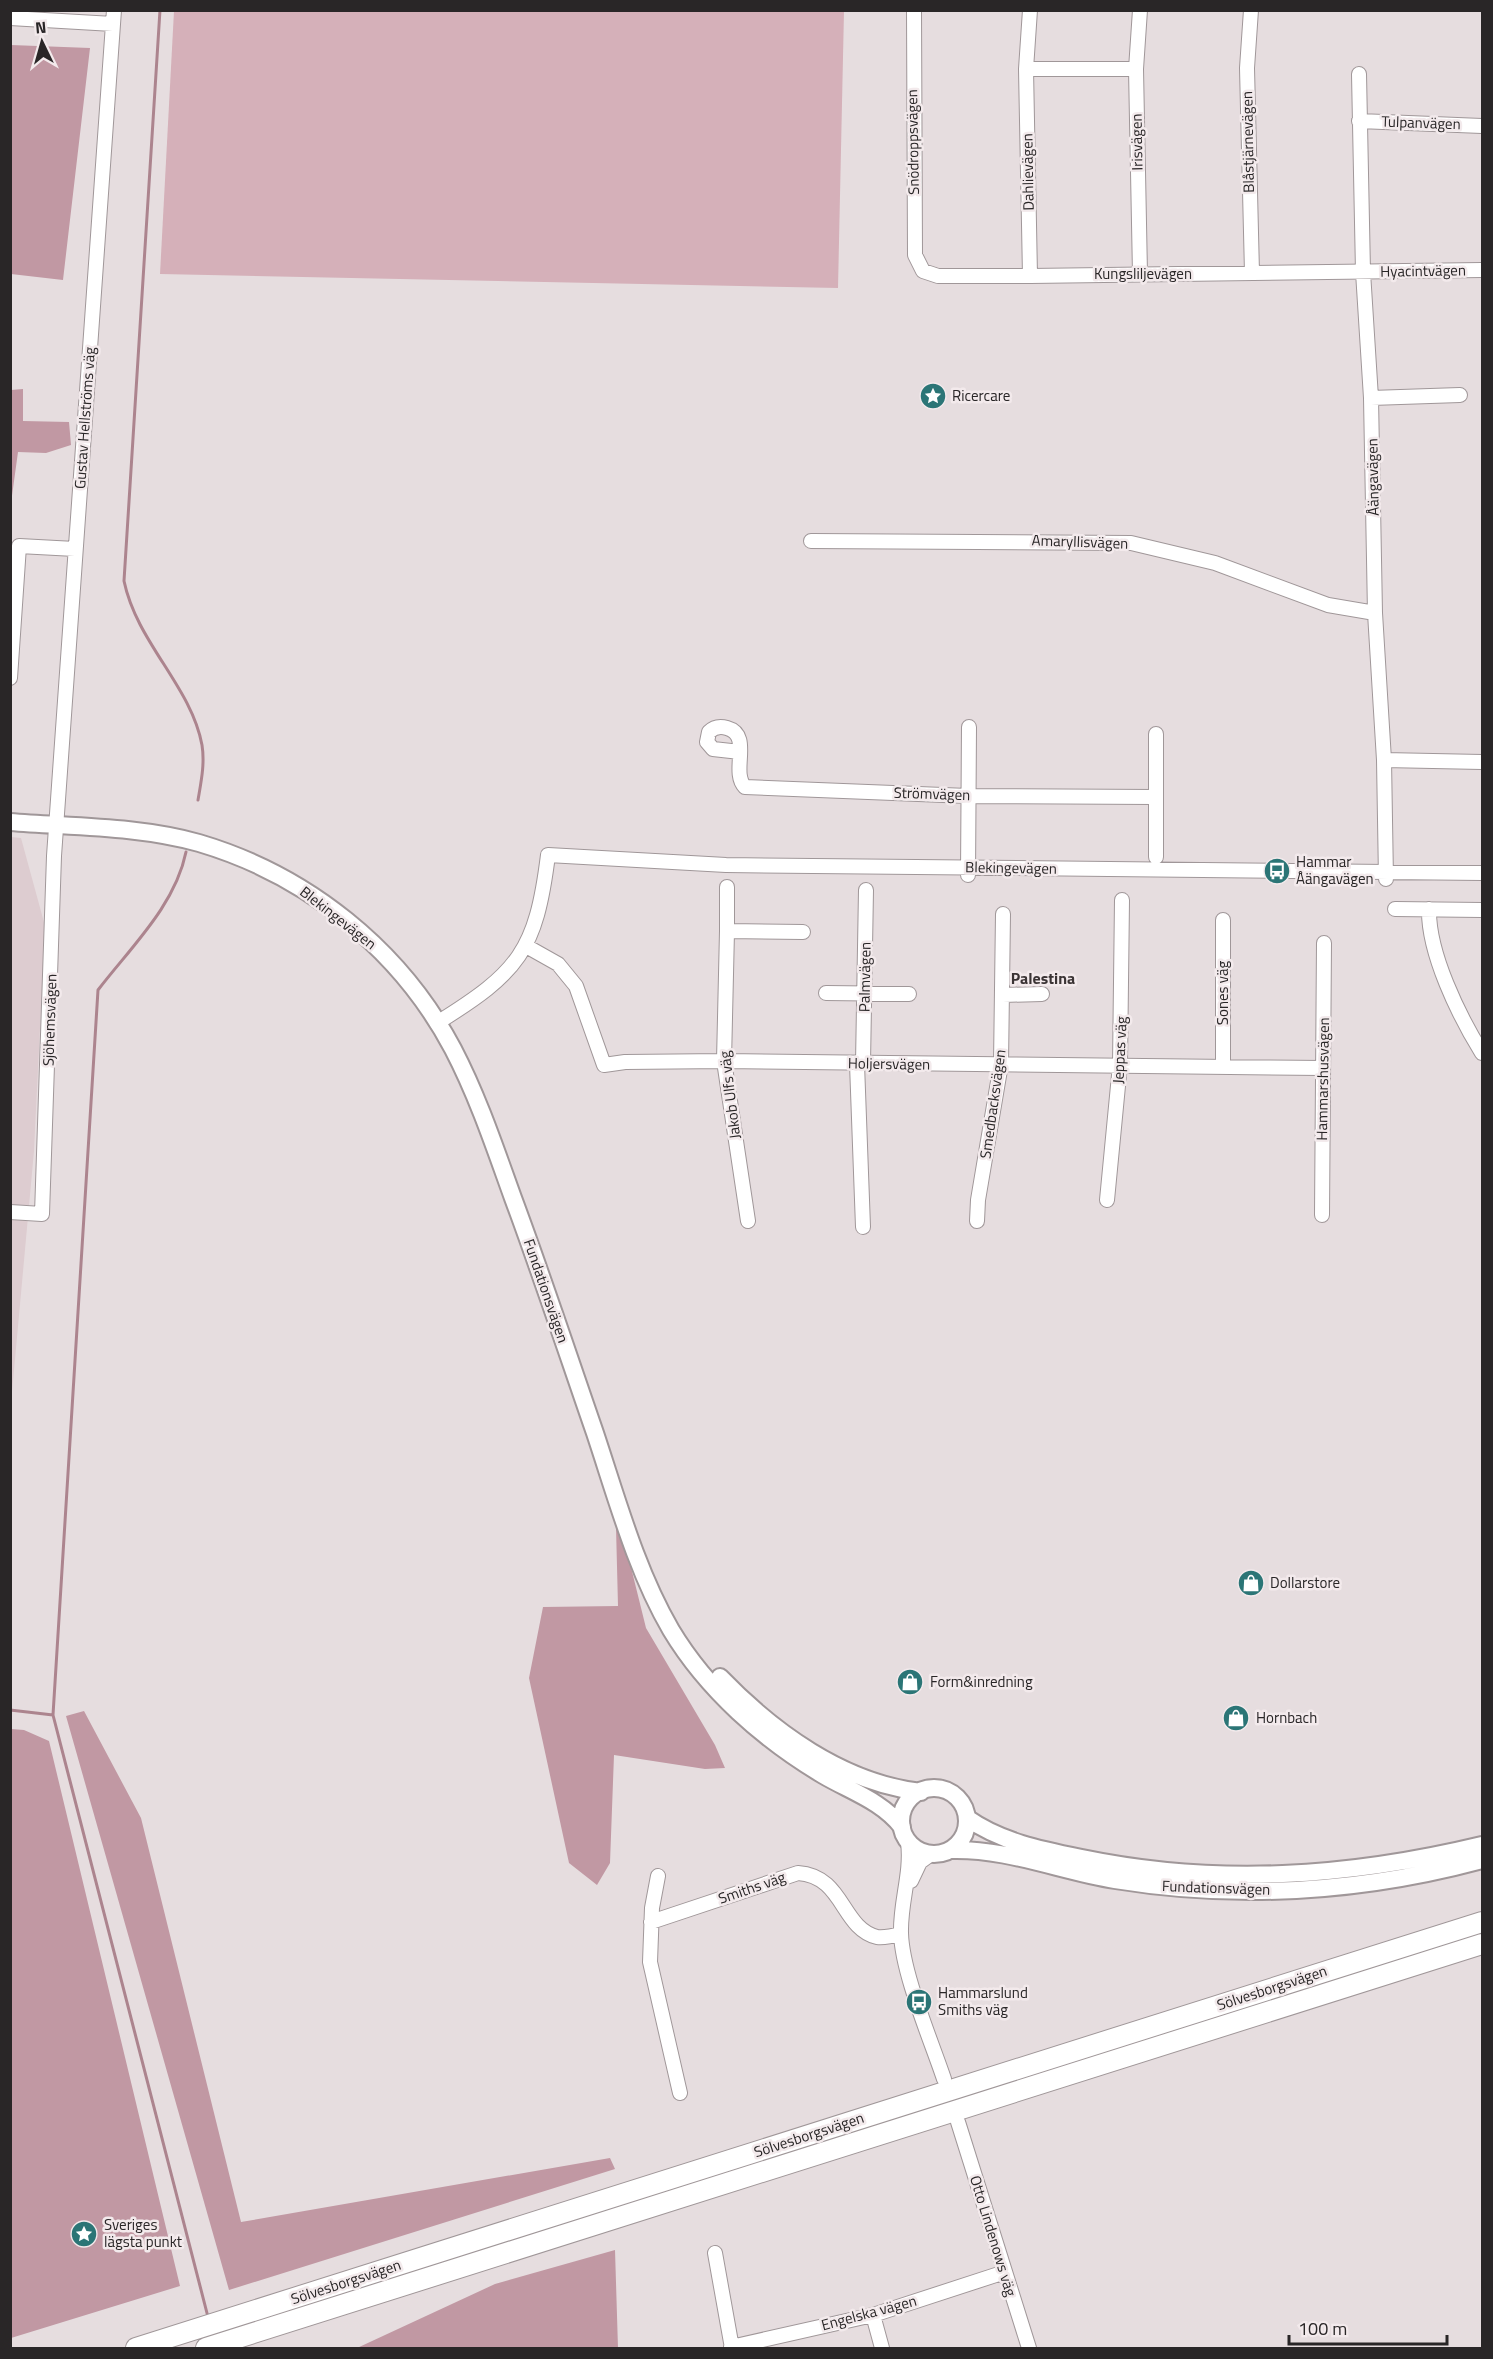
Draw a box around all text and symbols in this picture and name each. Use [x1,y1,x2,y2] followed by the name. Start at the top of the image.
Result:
[12,12,72,72] north arrow
[34,15,47,39] text: N
[900,89,925,195] street label: Snödroppsvägen
[1235,91,1260,193] street label: Blåstjärnevägen
[1381,110,1461,135] street label: Tulpanvägen
[1125,113,1148,171] street label: Irisvägen
[1015,133,1040,211] street label: Dahlievägen
[1380,258,1466,283] street label: Hyacintvägen
[1094,262,1192,285] street label: Kungsliljevägen
[68,346,101,490] street label: Gustav Hellströms väg
[918,381,948,411] place icon: Ricercare
[952,384,1010,407] place label: Ricercare
[1360,438,1385,516] street label: Åängavägen
[1031,528,1129,555] street label: Amaryllisvägen
[893,781,971,806] street label: Strömvägen
[1296,850,1374,890] place label: Hammar Åängavägen
[965,855,1057,880] street label: Blekingevägen
[1262,856,1292,886] bus stop icon: Hammar Åängavägen
[295,880,382,955] street label: Blekingevägen
[852,942,877,1012] street label: Palmvägen
[1211,961,1234,1025] street label: Sones väg
[1011,966,1075,990] district label: Palestina
[36,973,63,1067] street label: Sjöhemsvägen
[1106,1015,1133,1084] street label: Jeppas väg
[1310,1017,1335,1141] street label: Hammarshusvägen
[973,1048,1012,1160] street label: Smedbacksvägen
[713,1049,746,1140] street label: Jakob Ulfs väg
[848,1051,930,1076] street label: Holjersvägen
[518,1236,575,1346] street label: Fundationsvägen
[1236,1568,1266,1598] shop icon: Dollarstore
[1270,1571,1340,1594] place label: Dollarstore
[895,1667,925,1697] shop icon: Form&inredning
[930,1670,1033,1693] place label: Form&inredning
[1221,1703,1251,1733] shop icon: Hornbach
[1256,1706,1317,1729] place label: Hornbach
[715,1865,789,1910] street label: Smiths väg
[1161,1874,1271,1901] street label: Fundationsvägen
[1214,1959,1330,2016] street label: Sölvesborgsvägen
[938,1981,1028,2021] place label: Hammarslund Smiths väg
[904,1987,934,2017] bus stop icon: Hammarslund Smiths väg
[751,2106,867,2163] street label: Sölvesborgsvägen
[964,2172,1023,2300] street label: Otto Lindenows väg
[104,2213,183,2253] place label: Sveriges lägsta punkt
[69,2219,99,2249] place icon: Sveriges lägsta punkt
[288,2253,404,2310] street label: Sölvesborgsvägen
[819,2289,919,2336] street label: Engelska vägen
[1289,2308,1446,2346] scale bar
[1298,2315,1347,2342] text: 100 m

